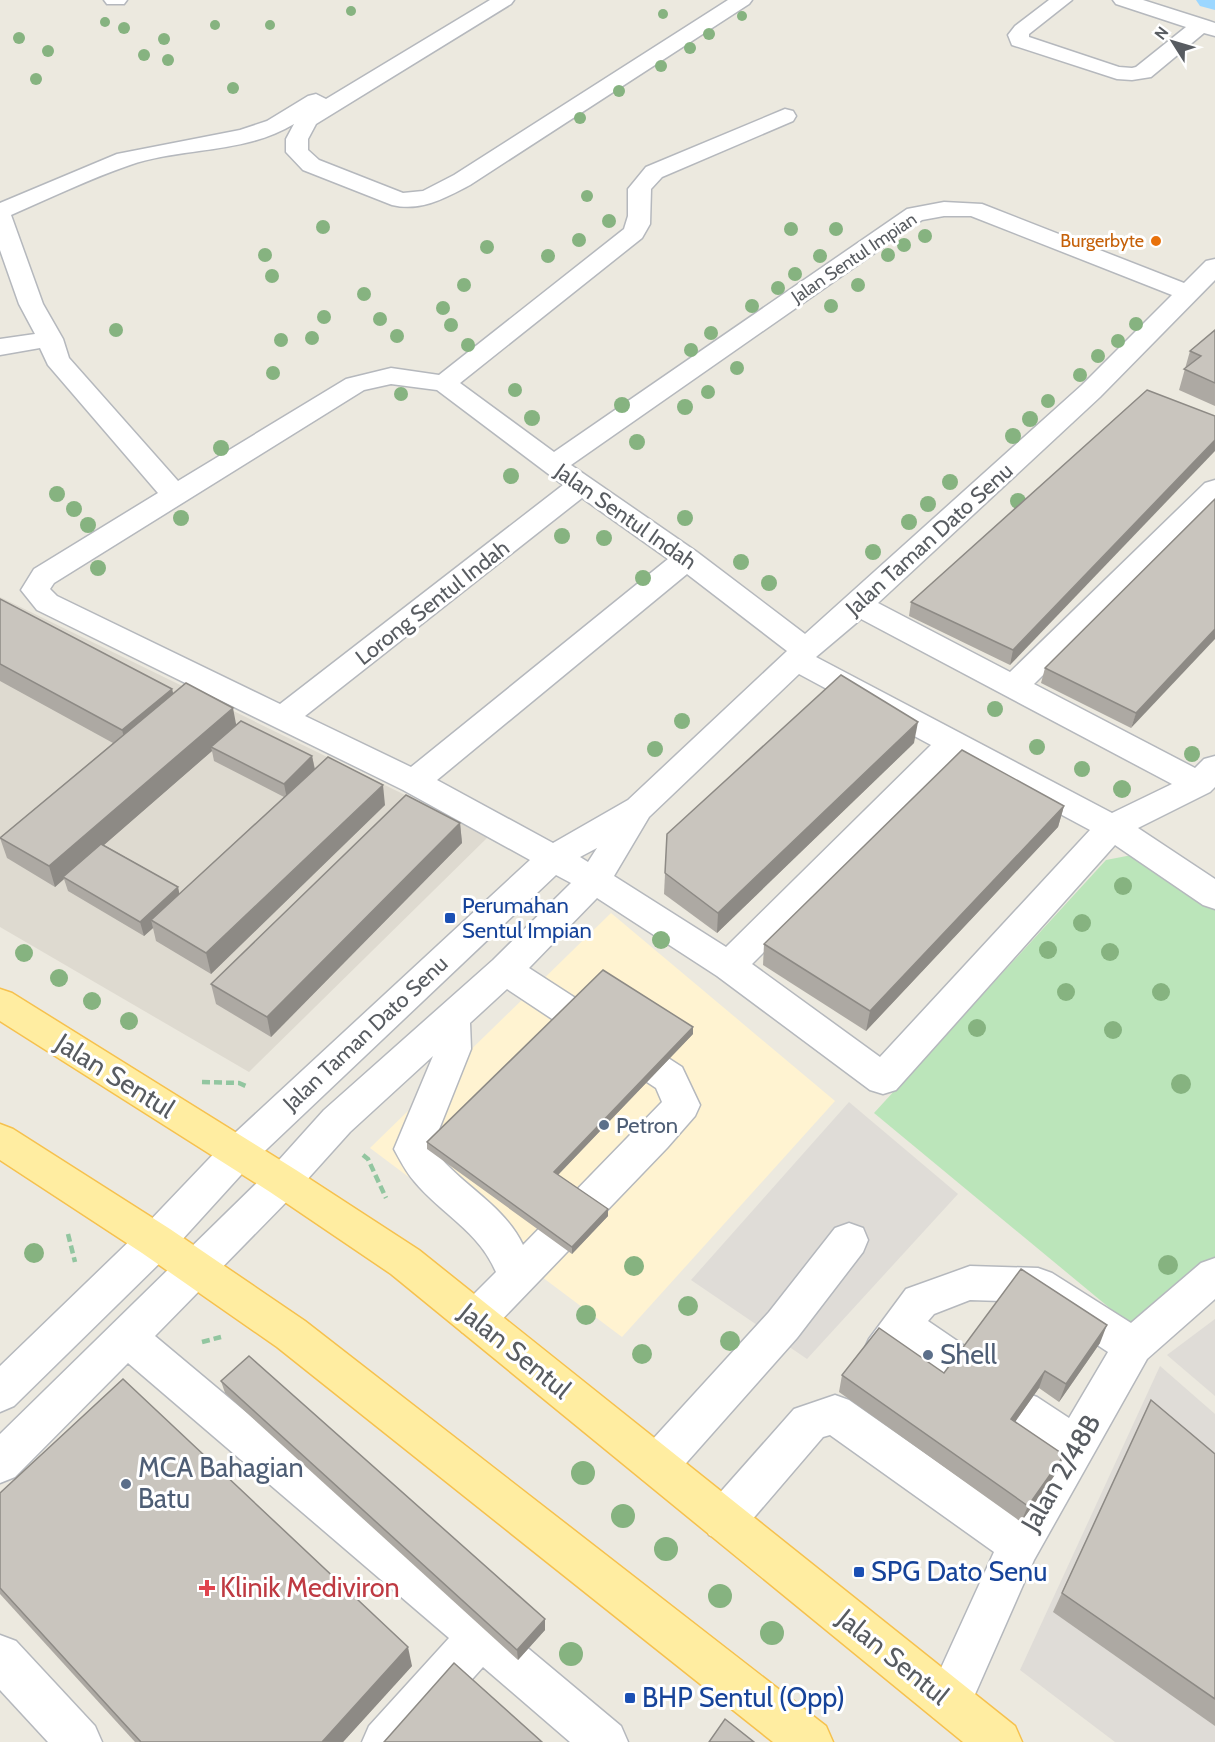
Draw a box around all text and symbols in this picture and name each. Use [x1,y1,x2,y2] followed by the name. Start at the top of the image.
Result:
[1143,12,1203,72] north arrow
[1150,23,1172,44] text: N
[786,208,921,309] street label: Jalan Sentul Impian
[1060,230,1144,252] place label: Burgerbyte
[1149,234,1163,248] marker: Burgerbyte
[549,457,702,575] street label: Jalan Sentul Indah
[839,457,1018,622] street label: Jalan Taman Dato Senu
[350,534,515,671] street label: Lorong Sentul Indah
[462,892,592,944] place label: Perumahan Sentul Impian
[443,911,457,925] marker: Perumahan Sentul Impian
[277,950,453,1117] street label: Jalan Taman Dato Senu
[49,1026,181,1125] street label: Jalan Sentul
[616,1112,678,1139] place label: Petron
[597,1118,611,1132] marker: Petron
[452,1295,578,1406] street label: Jalan Sentul
[940,1338,997,1371] place label: Shell
[921,1348,935,1362] marker: Shell
[1013,1408,1107,1538] street label: Jalan 2/48B
[138,1451,304,1515] place label: MCA Bahagian Batu
[119,1477,133,1491] marker: MCA Bahagian Batu
[871,1555,1047,1588] place label: SPG Dato Senu
[852,1565,866,1579] marker: SPG Dato Senu
[220,1571,400,1604] place label: Klinik Mediviron
[198,1579,216,1597] marker: Klinik Mediviron
[830,1601,956,1712] street label: Jalan Sentul
[642,1681,845,1714] place label: BHP Sentul (Opp)
[623,1691,637,1705] marker: BHP Sentul (Opp)

